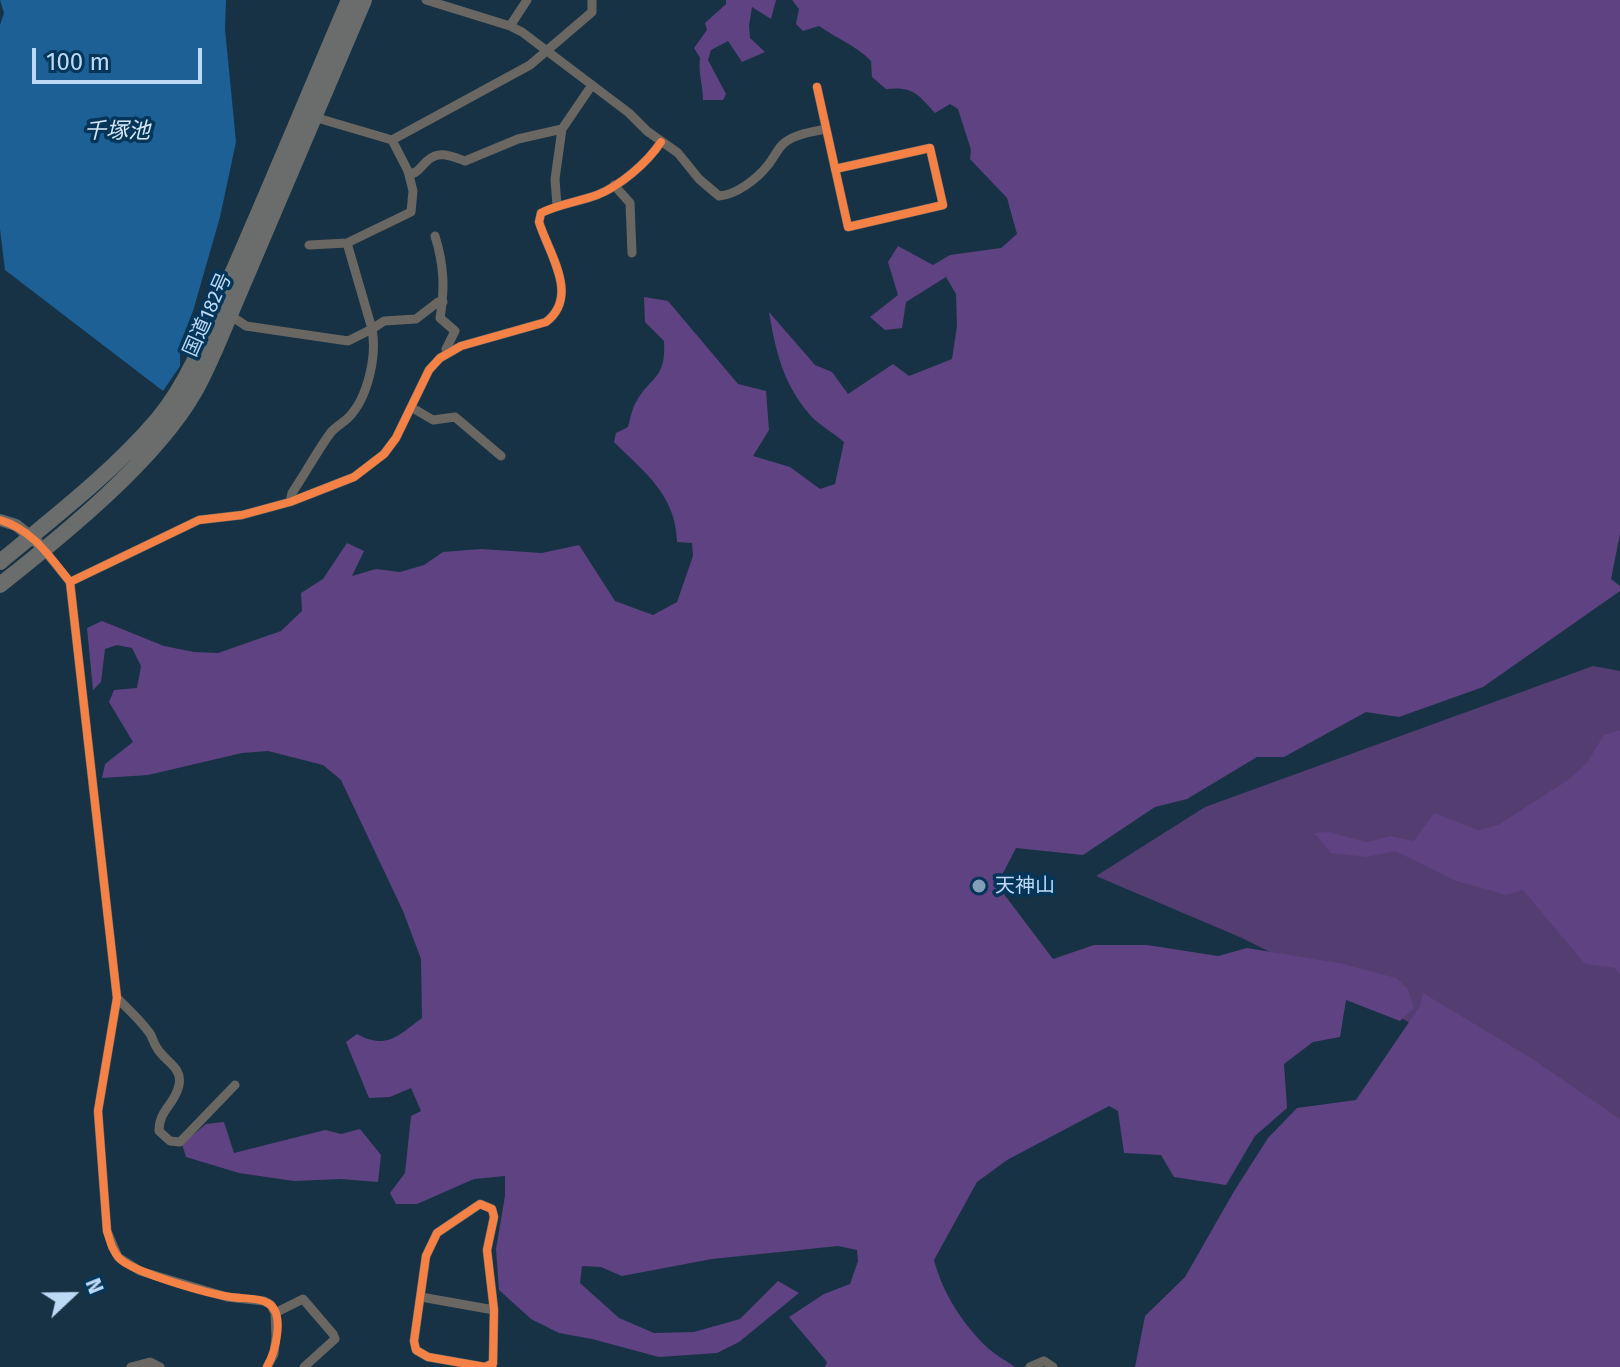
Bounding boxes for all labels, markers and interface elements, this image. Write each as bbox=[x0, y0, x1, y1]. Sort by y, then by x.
scale bar bbox=[36, 32, 206, 82]
text: 100 m bbox=[46, 48, 110, 76]
water label: 千塚池 bbox=[84, 119, 150, 145]
street label: 国道182号 bbox=[179, 269, 237, 361]
place label: 天神山 bbox=[995, 874, 1055, 898]
marker: 天神山 bbox=[970, 877, 988, 895]
north arrow bbox=[32, 1255, 112, 1335]
text: N bbox=[79, 1274, 110, 1298]

